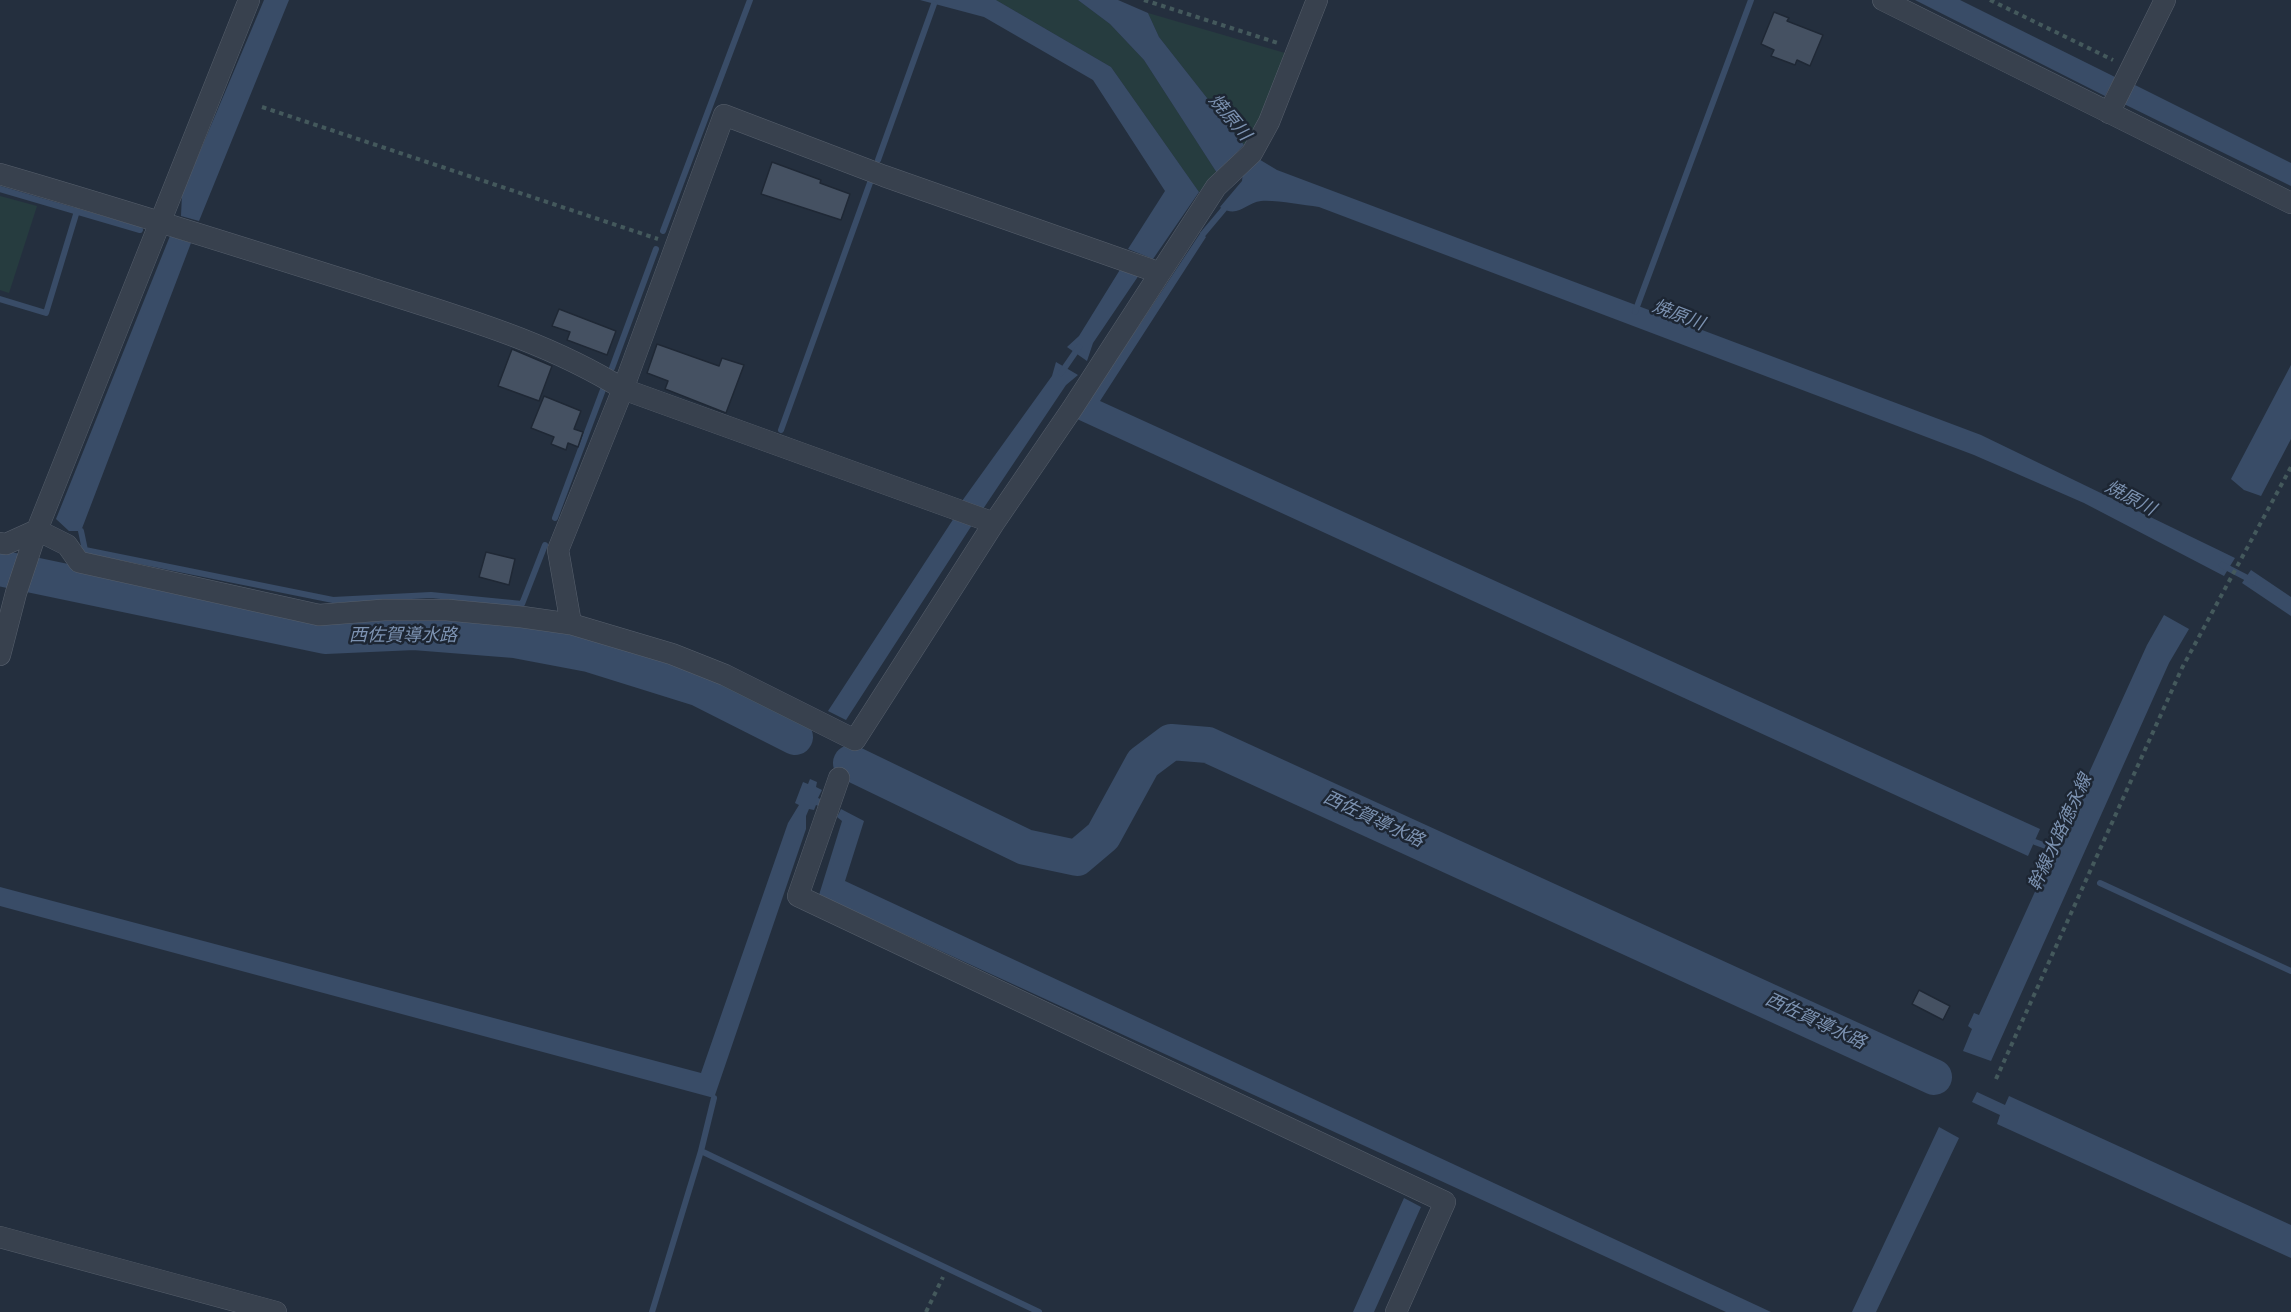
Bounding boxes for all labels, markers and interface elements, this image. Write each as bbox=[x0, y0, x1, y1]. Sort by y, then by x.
water label: 焼原川 bbox=[1203, 90, 1255, 146]
water label: 焼原川 bbox=[1649, 296, 1707, 336]
water label: 焼原川 bbox=[2101, 477, 2159, 521]
water label: 西佐賀導水路 bbox=[349, 625, 457, 647]
water label: 幹線水路徳永線 bbox=[2025, 771, 2097, 895]
water label: 西佐賀導水路 bbox=[1319, 787, 1427, 853]
water label: 西佐賀導水路 bbox=[1761, 989, 1869, 1055]

